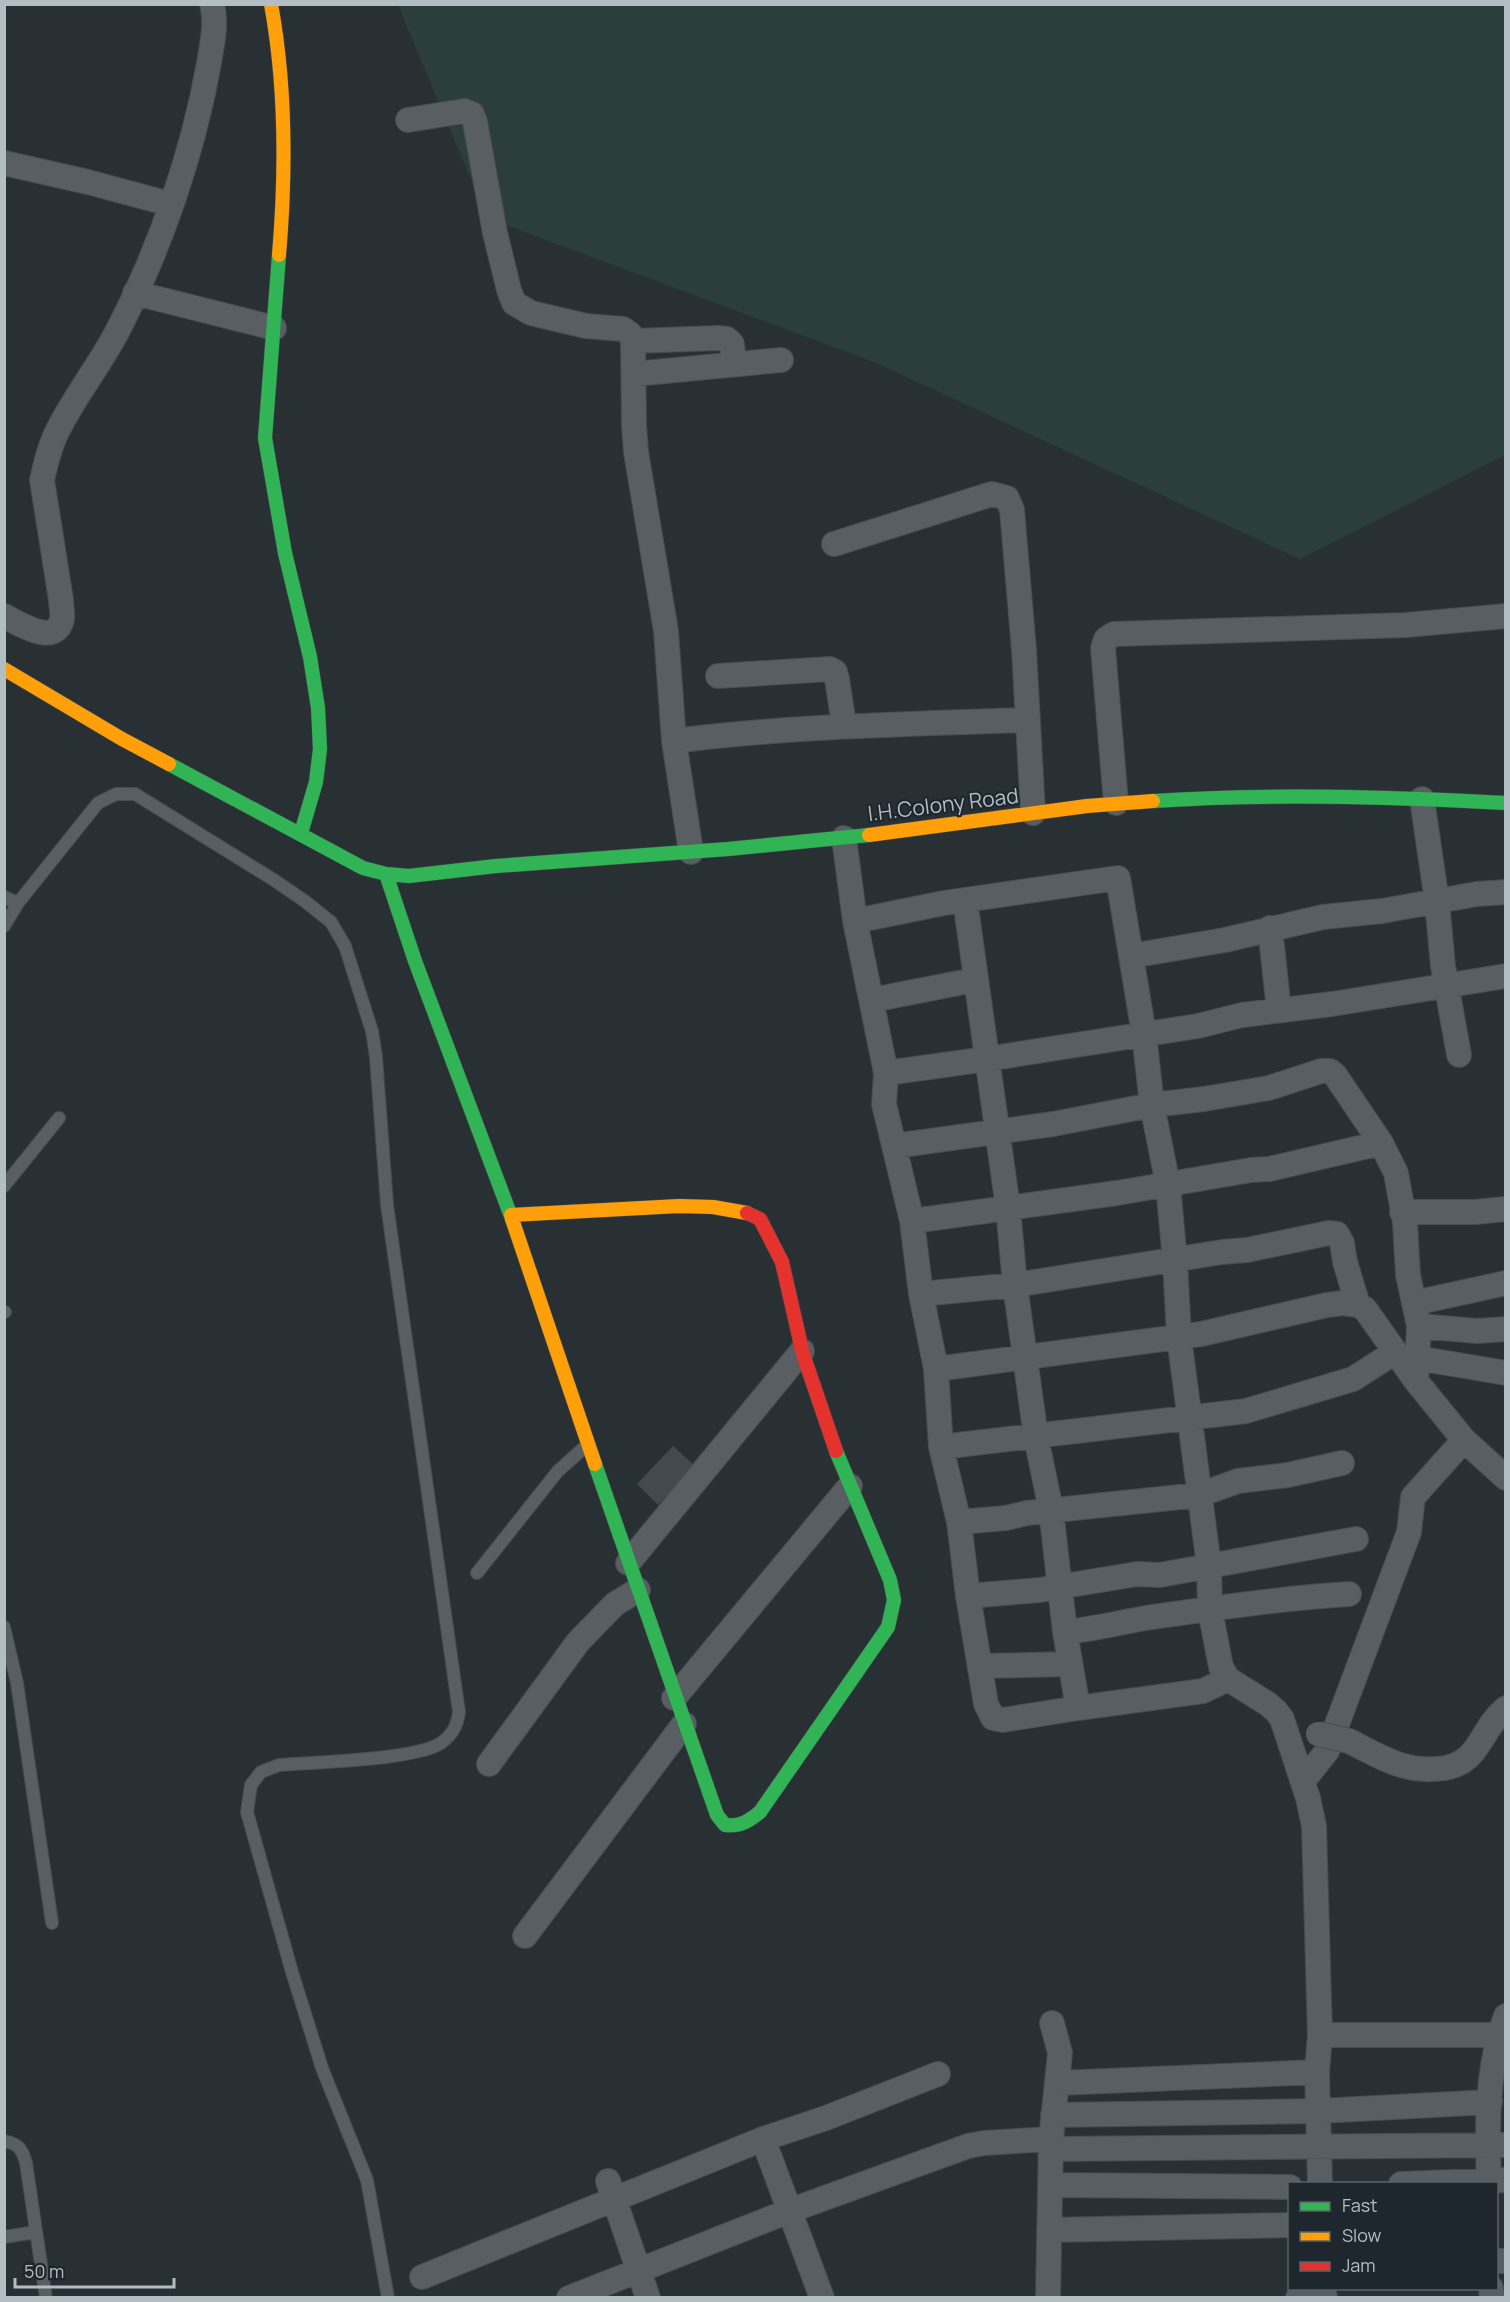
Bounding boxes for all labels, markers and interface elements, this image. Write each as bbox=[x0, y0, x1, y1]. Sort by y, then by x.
street label: I.H.Colony Road bbox=[866, 781, 1020, 827]
legend bbox=[1288, 2182, 1498, 2290]
text: Fast bbox=[1342, 2193, 1377, 2217]
text: Slow bbox=[1342, 2223, 1382, 2247]
scale bar bbox=[15, 2251, 174, 2289]
text: Jam bbox=[1342, 2253, 1376, 2277]
text: 50 m bbox=[24, 2259, 64, 2283]

